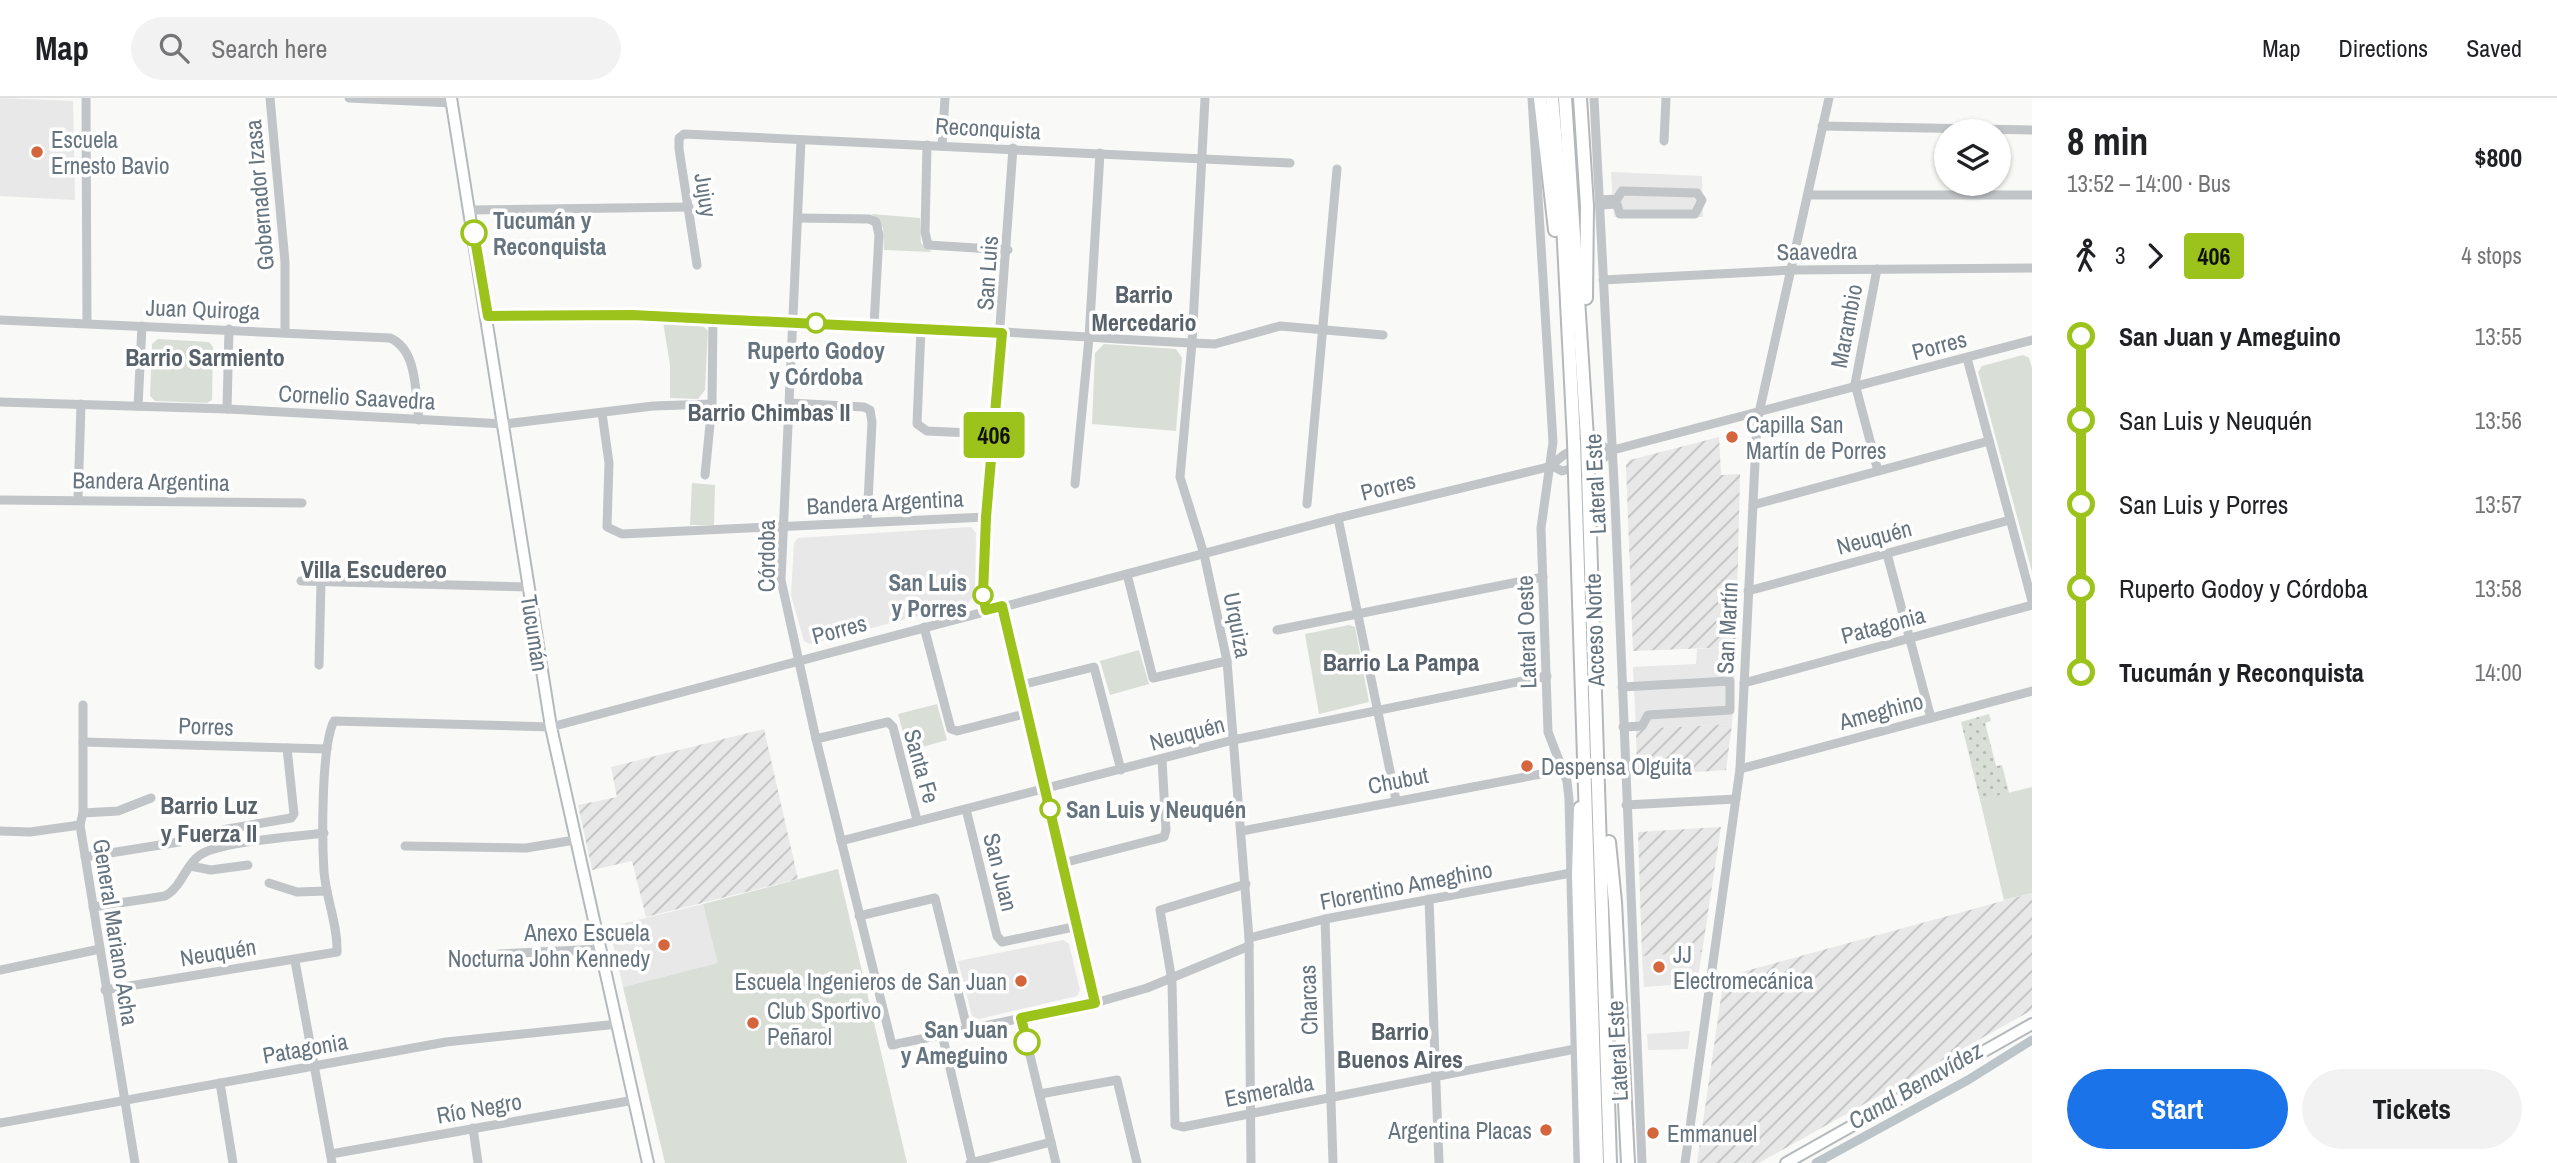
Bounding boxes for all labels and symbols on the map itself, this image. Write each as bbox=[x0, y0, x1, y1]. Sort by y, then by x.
street label: Reconquista bbox=[934, 110, 1042, 146]
street label: Gobernador Izasa bbox=[237, 118, 281, 272]
place label: Escuela Ernesto Bavio bbox=[51, 124, 169, 181]
marker: Escuela Ernesto Bavio bbox=[29, 144, 45, 160]
street label: Jujuy bbox=[687, 171, 725, 220]
place label: Tucumán y Reconquista bbox=[493, 205, 607, 262]
marker: Tucumán y Reconquista bbox=[461, 220, 487, 246]
street label: San Luis bbox=[969, 235, 1005, 311]
street label: Saavedra bbox=[1776, 235, 1858, 267]
district label: Barrio Mercedario bbox=[1092, 278, 1197, 338]
street label: Marambio bbox=[1823, 281, 1869, 371]
street label: Juan Quiroga bbox=[145, 292, 261, 327]
marker: Ruperto Godoy y Córdoba bbox=[806, 313, 826, 333]
street label: Porres bbox=[1908, 323, 1970, 367]
place label: Ruperto Godoy y Córdoba bbox=[747, 335, 885, 392]
district label: Barrio Sarmiento bbox=[125, 341, 285, 373]
street label: Cornelio Saavedra bbox=[278, 377, 437, 417]
district label: Barrio Chimbas II bbox=[688, 396, 850, 428]
place label: Capilla San Martín de Porres bbox=[1746, 409, 1886, 466]
line badge: 406 bbox=[954, 412, 1034, 458]
marker: Capilla San Martín de Porres bbox=[1724, 429, 1740, 445]
street label: Lateral Este bbox=[1577, 433, 1613, 535]
street label: Bandera Argentina bbox=[72, 464, 230, 498]
street label: Porres bbox=[1357, 464, 1419, 508]
street label: Bandera Argentina bbox=[806, 482, 965, 522]
street label: Neuquén bbox=[1833, 512, 1915, 562]
street label: Córdoba bbox=[751, 519, 782, 592]
district label: Villa Escudereo bbox=[301, 553, 447, 585]
place label: San Luis y Porres bbox=[888, 567, 967, 624]
street label: Acceso Norte bbox=[1577, 573, 1612, 688]
street label: Lateral Oeste bbox=[1509, 575, 1543, 689]
street label: San Martín bbox=[1709, 581, 1745, 675]
marker: San Luis y Porres bbox=[973, 585, 993, 605]
street label: Urquiza bbox=[1216, 590, 1260, 661]
street label: Tucumán bbox=[514, 593, 556, 673]
street label: Patagonia bbox=[1837, 599, 1929, 651]
street label: Porres bbox=[808, 607, 870, 651]
district label: Barrio La Pampa bbox=[1323, 646, 1479, 678]
street label: Ameghino bbox=[1834, 685, 1927, 737]
street label: Neuquén bbox=[1146, 708, 1228, 758]
street label: Porres bbox=[178, 710, 234, 742]
street label: Santa Fe bbox=[897, 725, 947, 807]
place label: Despensa Olguita bbox=[1541, 751, 1692, 782]
marker: Despensa Olguita bbox=[1519, 758, 1535, 774]
street label: Chubut bbox=[1365, 759, 1431, 801]
district label: Barrio Luz y Fuerza II bbox=[160, 789, 258, 849]
place label: San Luis y Neuquén bbox=[1066, 794, 1246, 825]
marker: San Luis y Neuquén bbox=[1040, 799, 1060, 819]
street label: San Juan bbox=[976, 830, 1026, 914]
street label: General Mariano Acha bbox=[86, 836, 146, 1028]
street label: Florentino Ameghino bbox=[1317, 853, 1495, 917]
place label: Anexo Escuela Nocturna John Kennedy bbox=[448, 917, 651, 974]
street label: Neuquén bbox=[178, 931, 258, 973]
marker: Anexo Escuela Nocturna John Kennedy bbox=[656, 937, 672, 953]
place label: JJ Electromecánica bbox=[1673, 939, 1814, 996]
marker: JJ Electromecánica bbox=[1651, 959, 1667, 975]
street label: Charcas bbox=[1291, 964, 1325, 1036]
place label: Escuela Ingenieros de San Juan bbox=[734, 966, 1007, 997]
marker: Escuela Ingenieros de San Juan bbox=[1013, 973, 1029, 989]
place label: Club Sportivo Peñarol bbox=[767, 995, 881, 1052]
street label: Lateral Este bbox=[1599, 1000, 1635, 1102]
place label: San Juan y Ameguino bbox=[901, 1014, 1008, 1071]
marker: Club Sportivo Peñarol bbox=[745, 1015, 761, 1031]
district label: Barrio Buenos Aires bbox=[1337, 1015, 1463, 1075]
street label: Patagonia bbox=[260, 1025, 351, 1071]
marker: San Juan y Ameguino bbox=[1014, 1029, 1040, 1055]
water label: Canal Benavídez bbox=[1842, 1034, 1988, 1136]
street label: Esmeralda bbox=[1222, 1066, 1317, 1114]
street label: Río Negro bbox=[434, 1085, 524, 1131]
place label: Argentina Placas bbox=[1387, 1115, 1532, 1146]
place label: Emmanuel bbox=[1667, 1118, 1757, 1149]
marker: Argentina Placas bbox=[1538, 1122, 1554, 1138]
marker: Emmanuel bbox=[1645, 1125, 1661, 1141]

